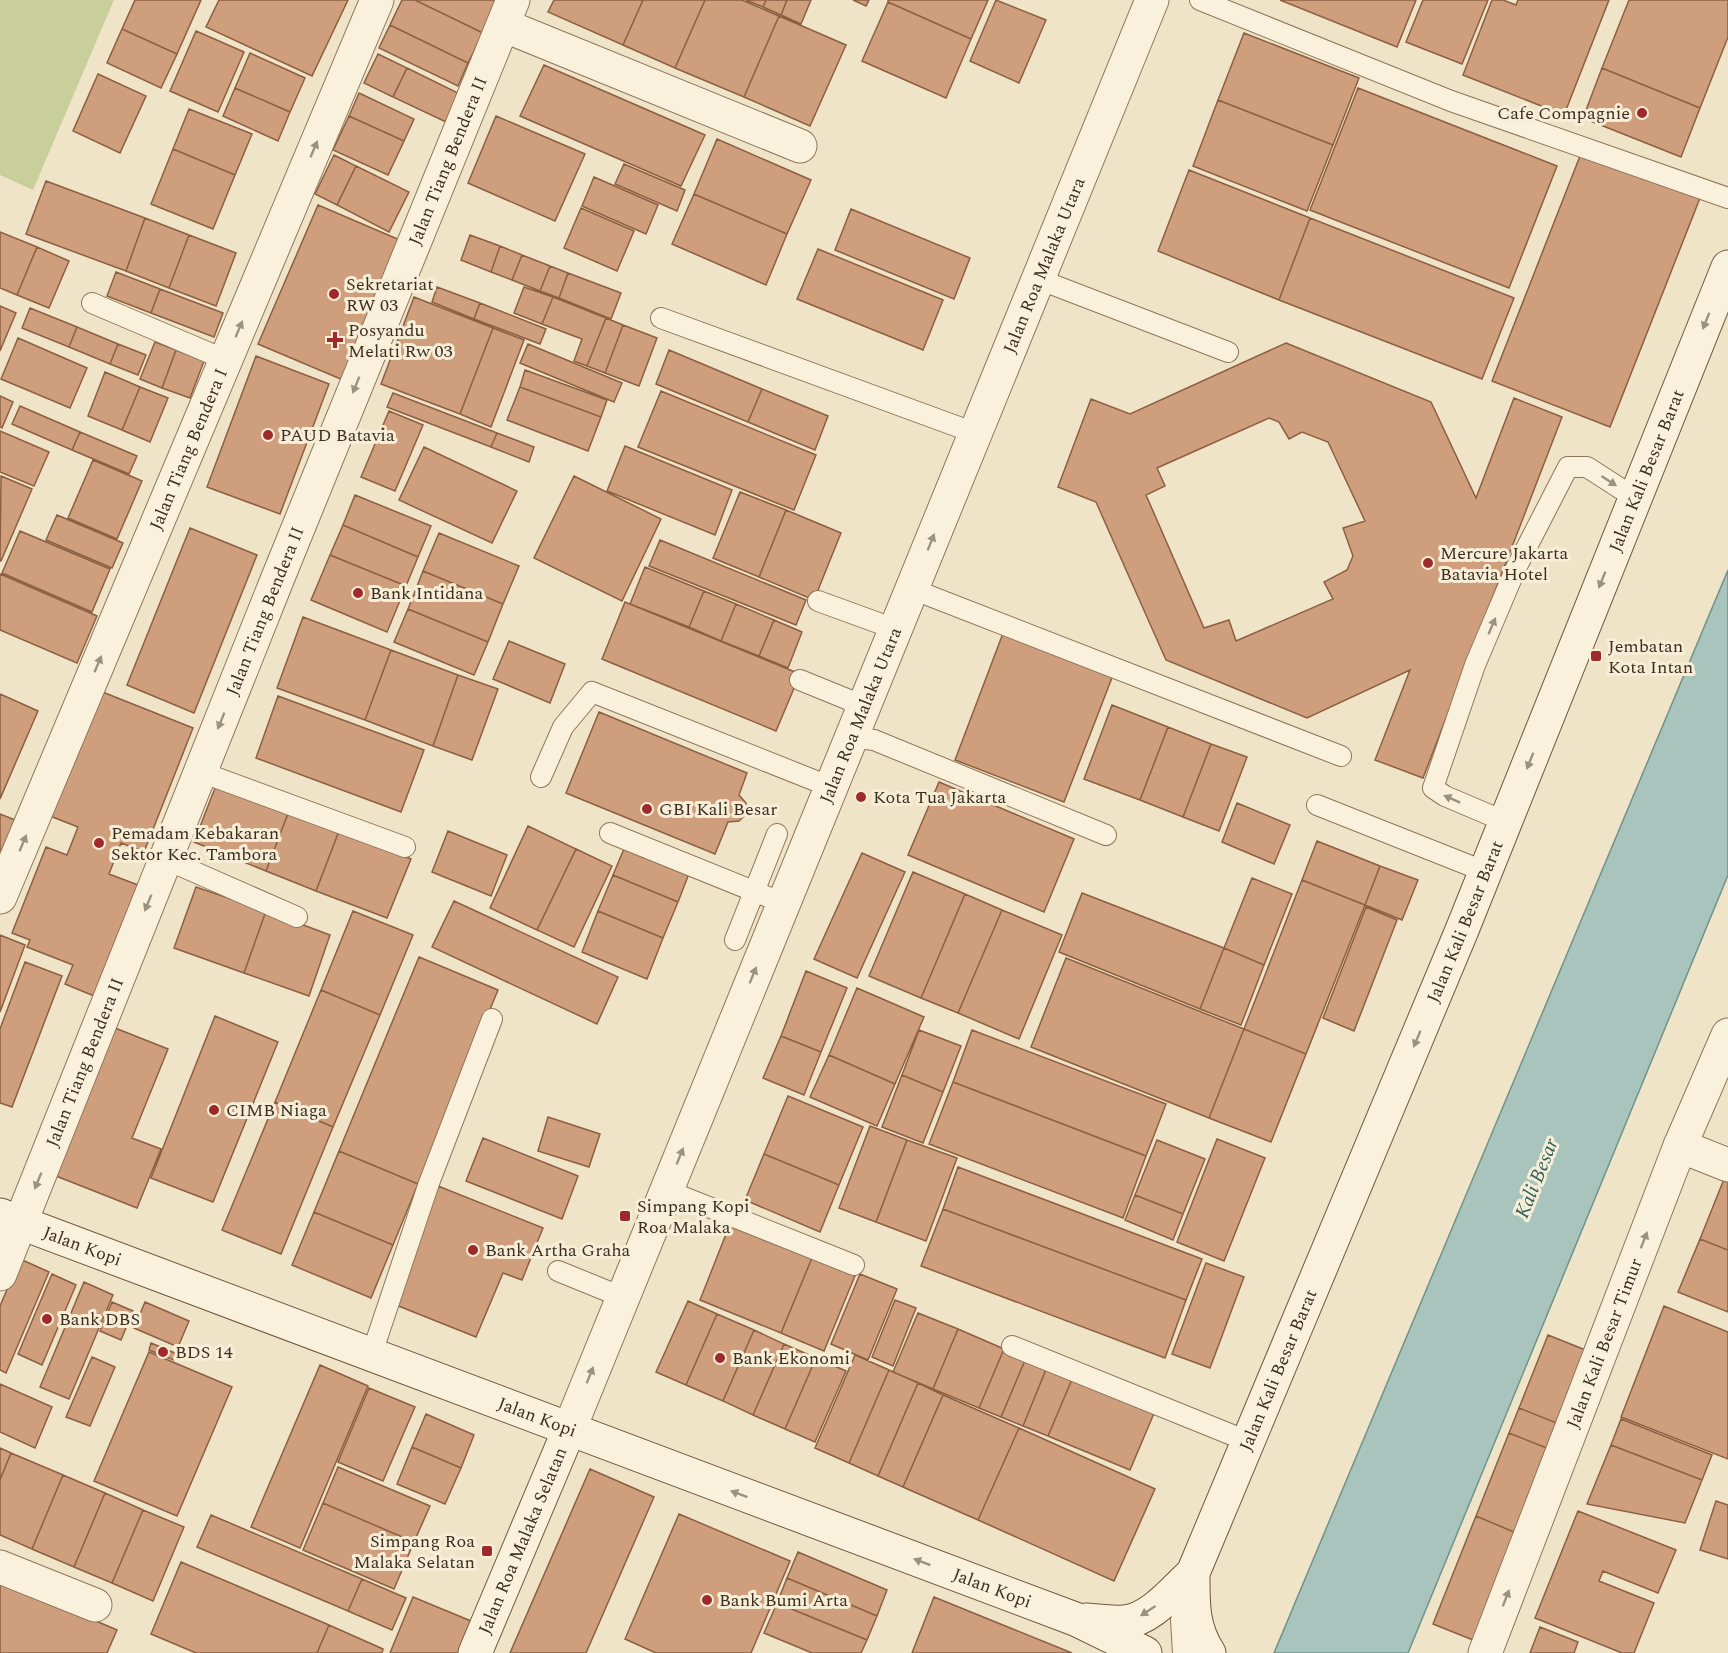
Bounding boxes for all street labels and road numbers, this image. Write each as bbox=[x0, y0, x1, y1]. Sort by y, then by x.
street label: Jalan Tiang Bendera II bbox=[402, 72, 495, 249]
street label: Jalan Roa Malaka Utara bbox=[996, 173, 1092, 357]
street label: Jalan Tiang Bendera I bbox=[143, 364, 235, 534]
street label: Jalan Kali Besar Barat bbox=[1602, 385, 1692, 556]
street label: Jalan Tiang Bendera II bbox=[219, 522, 311, 700]
street label: Jalan Roa Malaka Utara bbox=[813, 623, 909, 808]
street label: Jalan Kali Besar Barat bbox=[1420, 836, 1511, 1007]
street label: Jalan Tiang Bendera II bbox=[39, 974, 131, 1151]
street label: Jalan Kopi bbox=[39, 1219, 126, 1274]
street label: Jalan Kali Besar Timur bbox=[1560, 1254, 1650, 1432]
street label: Jalan Kali Besar Barat bbox=[1232, 1285, 1324, 1455]
street label: Jalan Kopi bbox=[494, 1390, 580, 1445]
street label: Jalan Roa Malaka Selatan bbox=[471, 1443, 574, 1639]
street label: Jalan Kopi bbox=[949, 1561, 1035, 1616]

